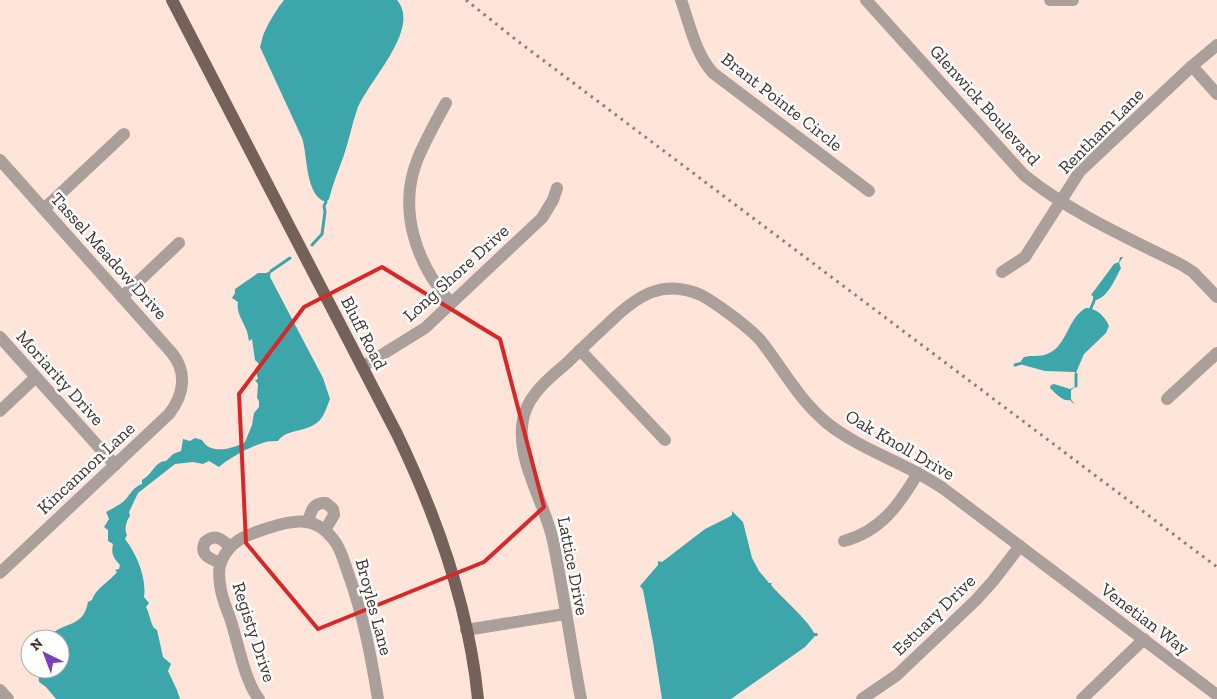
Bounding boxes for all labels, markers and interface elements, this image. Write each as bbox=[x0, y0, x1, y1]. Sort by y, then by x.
street label: Glenwick Boulevard bbox=[925, 40, 1045, 170]
street label: Brant Pointe Circle bbox=[717, 48, 847, 156]
street label: Rentham Lane bbox=[1054, 84, 1148, 178]
street label: Tassel Meadow Drive bbox=[46, 188, 172, 324]
street label: Long Shore Drive bbox=[399, 220, 513, 326]
street label: Bluff Road bbox=[336, 293, 392, 374]
street label: Moriarity Drive bbox=[12, 326, 108, 430]
street label: Oak Knoll Drive bbox=[842, 405, 958, 485]
street label: Kincannon Lane bbox=[33, 417, 139, 519]
street label: Lattice Drive bbox=[553, 515, 593, 617]
street label: Broyles Lane bbox=[351, 556, 397, 658]
street label: Estuary Drive bbox=[888, 570, 980, 660]
street label: Venetian Way bbox=[1095, 578, 1194, 660]
street label: Registy Drive bbox=[227, 579, 281, 685]
north arrow bbox=[20, 629, 70, 679]
text: N bbox=[27, 635, 47, 655]

